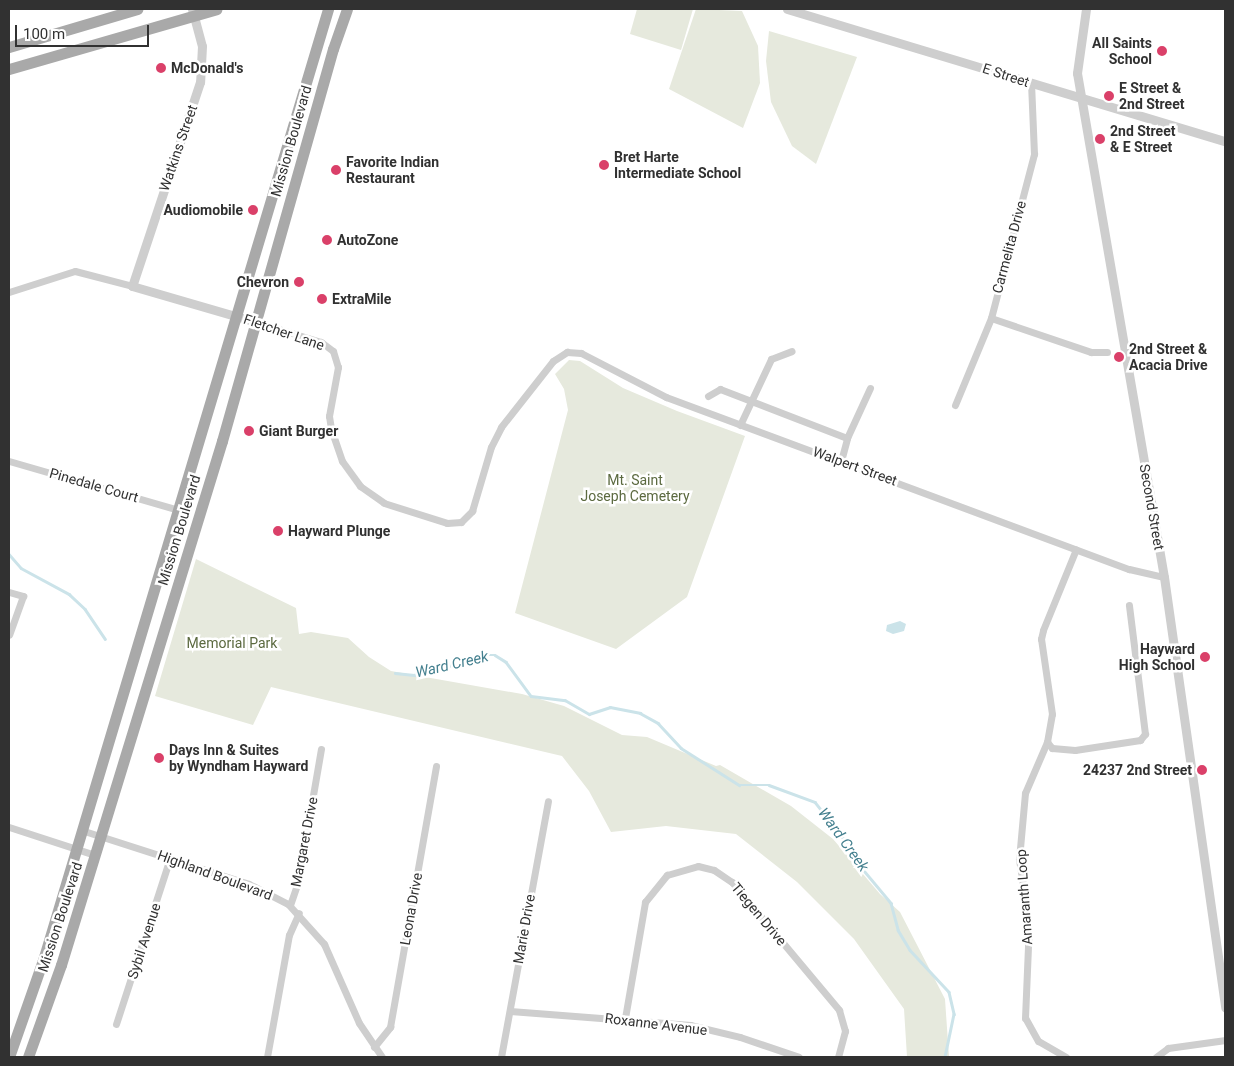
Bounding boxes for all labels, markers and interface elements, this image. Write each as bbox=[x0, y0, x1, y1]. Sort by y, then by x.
scale bar bbox=[18, 15, 151, 47]
text: 100 m bbox=[23, 25, 65, 43]
place label: All Saints School bbox=[1092, 35, 1152, 68]
marker: All Saints School bbox=[1156, 45, 1168, 57]
place label: McDonald's bbox=[171, 60, 243, 76]
street label: E Street bbox=[980, 60, 1032, 90]
marker: McDonald's bbox=[155, 62, 167, 74]
place label: E Street & 2nd Street bbox=[1119, 80, 1184, 112]
street label: Mission Boulevard bbox=[267, 84, 315, 198]
marker: E Street & 2nd Street bbox=[1103, 90, 1115, 102]
street label: Watkins Street bbox=[155, 103, 201, 193]
place label: 2nd Street & E Street bbox=[1110, 123, 1175, 156]
marker: 2nd Street & E Street bbox=[1094, 133, 1106, 145]
place label: Bret Harte Intermediate School bbox=[614, 149, 741, 182]
place label: Favorite Indian Restaurant bbox=[346, 154, 439, 186]
marker: Bret Harte Intermediate School bbox=[598, 159, 610, 171]
marker: Favorite Indian Restaurant bbox=[330, 164, 342, 176]
street label: Carmelita Drive bbox=[989, 199, 1029, 295]
place label: Audiomobile bbox=[163, 202, 243, 218]
marker: Audiomobile bbox=[247, 204, 259, 216]
place label: AutoZone bbox=[337, 232, 398, 248]
marker: AutoZone bbox=[321, 234, 333, 246]
place label: Chevron bbox=[237, 274, 289, 290]
marker: Chevron bbox=[293, 276, 305, 288]
place label: ExtraMile bbox=[332, 291, 391, 307]
marker: ExtraMile bbox=[316, 293, 328, 305]
street label: Fletcher Lane bbox=[241, 310, 327, 354]
place label: 2nd Street & Acacia Drive bbox=[1129, 341, 1208, 374]
marker: 2nd Street & Acacia Drive bbox=[1113, 351, 1125, 363]
place label: Giant Burger bbox=[259, 423, 338, 439]
marker: Giant Burger bbox=[243, 425, 255, 437]
street label: Walpert Street bbox=[811, 443, 899, 489]
street label: Second Street bbox=[1136, 463, 1168, 551]
street label: Pinedale Court bbox=[48, 464, 140, 506]
park label: Mt. Saint Joseph Cemetery bbox=[580, 472, 690, 504]
street label: Mission Boulevard bbox=[154, 473, 204, 587]
place label: Hayward Plunge bbox=[288, 523, 390, 539]
marker: Hayward Plunge bbox=[272, 525, 284, 537]
park label: Memorial Park bbox=[187, 635, 277, 651]
place label: Hayward High School bbox=[1119, 641, 1195, 674]
water label: Ward Creek bbox=[414, 648, 490, 682]
marker: Hayward High School bbox=[1199, 651, 1211, 663]
place label: Days Inn & Suites by Wyndham Hayward bbox=[169, 742, 308, 774]
marker: Days Inn & Suites by Wyndham Hayward bbox=[153, 752, 165, 764]
place label: 24237 2nd Street bbox=[1083, 762, 1192, 778]
marker: 24237 2nd Street bbox=[1196, 764, 1208, 776]
street label: Margaret Drive bbox=[287, 796, 321, 888]
water label: Ward Creek bbox=[814, 805, 872, 875]
street label: Highland Boulevard bbox=[155, 846, 275, 904]
street label: Amaranth Loop bbox=[1012, 849, 1036, 945]
street label: Mission Boulevard bbox=[34, 860, 86, 974]
street label: Leona Drive bbox=[396, 871, 426, 947]
street label: Tiegen Drive bbox=[728, 879, 790, 949]
street label: Marie Drive bbox=[510, 893, 538, 965]
street label: Sybil Avenue bbox=[124, 901, 164, 981]
street label: Roxanne Avenue bbox=[604, 1009, 708, 1039]

